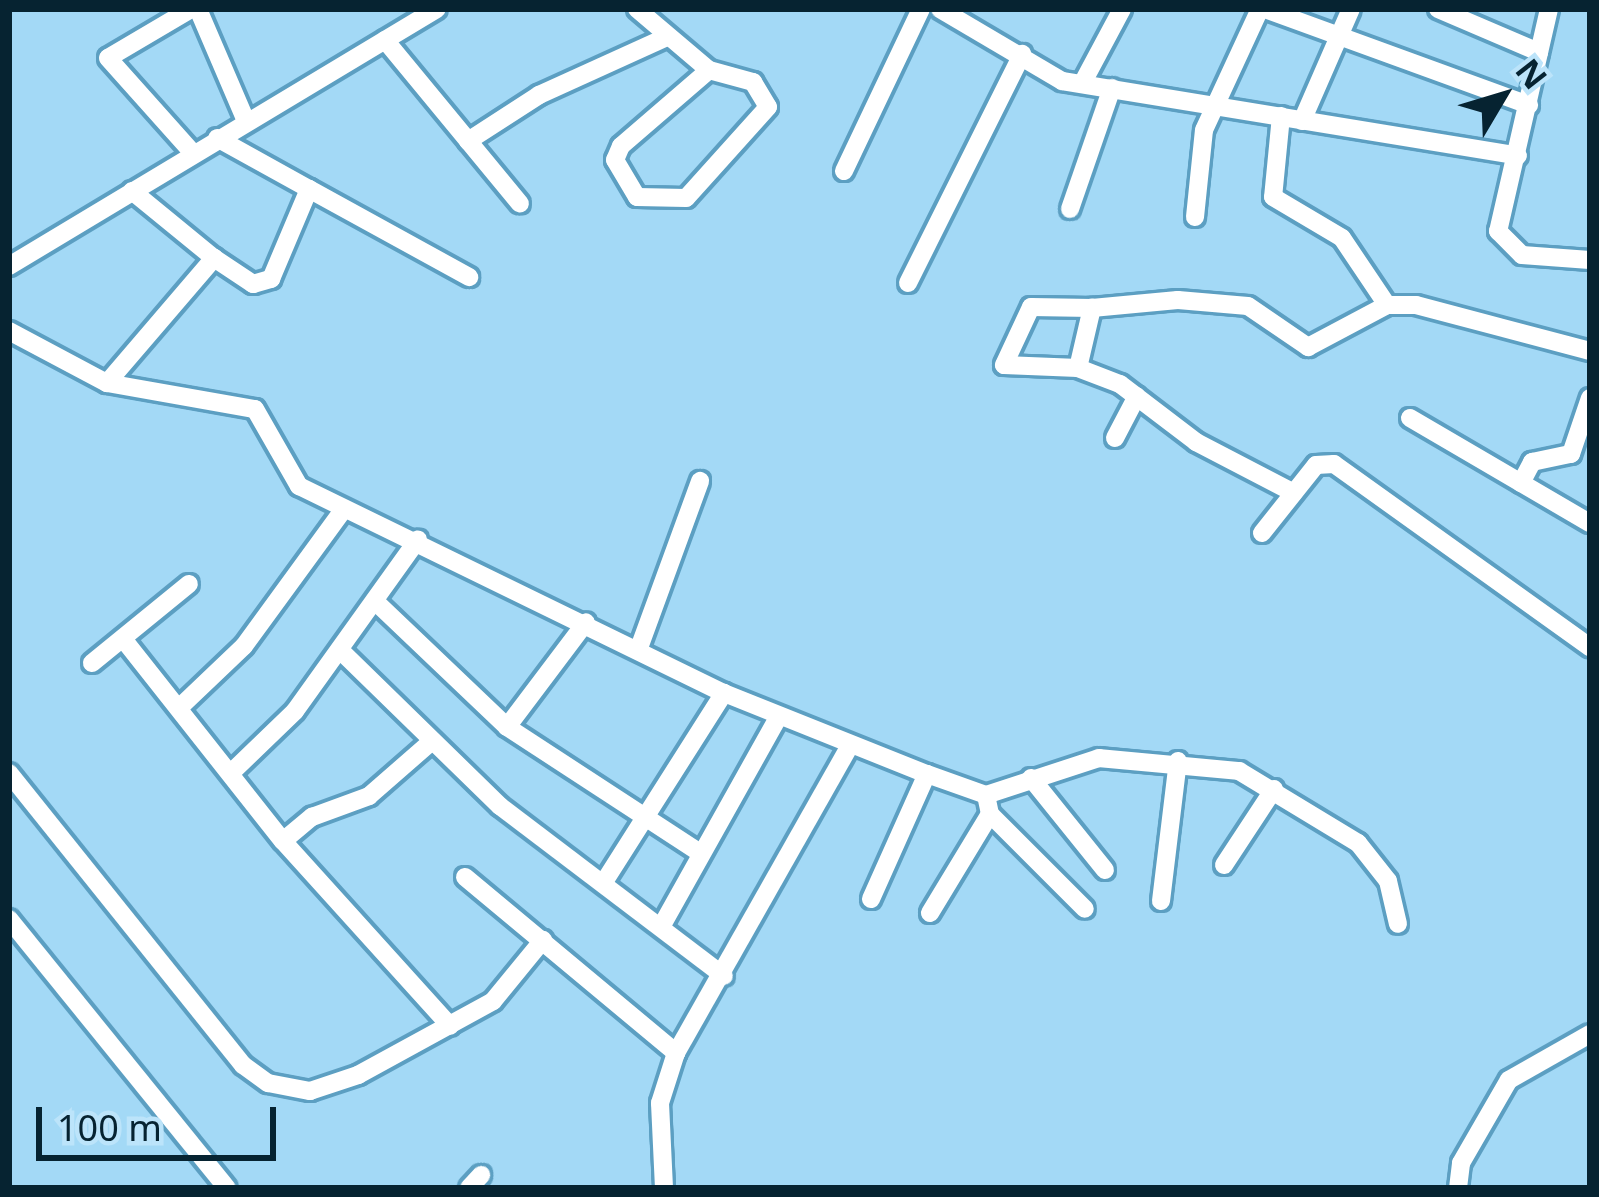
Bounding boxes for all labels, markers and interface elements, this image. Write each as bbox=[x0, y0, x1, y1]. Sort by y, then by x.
north arrow bbox=[1443, 36, 1563, 156]
text: N bbox=[1506, 49, 1558, 98]
scale bar bbox=[42, 1083, 282, 1157]
text: 100 m bbox=[57, 1103, 162, 1152]

